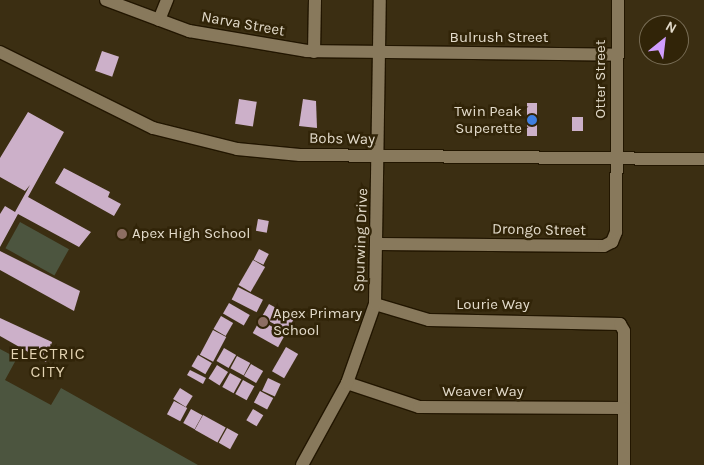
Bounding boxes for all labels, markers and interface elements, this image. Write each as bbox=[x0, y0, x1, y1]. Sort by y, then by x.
street label: Narva Street bbox=[200, 8, 286, 40]
north arrow bbox=[639, 15, 689, 65]
text: N bbox=[663, 17, 680, 37]
street label: Bulrush Street bbox=[450, 29, 548, 47]
street label: Otter Street bbox=[592, 40, 610, 118]
place label: Twin Peak Superette bbox=[454, 102, 522, 137]
marker: Twin Peak Superette bbox=[526, 114, 538, 126]
street label: Bobs Way bbox=[309, 129, 375, 149]
street label: Spurwing Drive bbox=[350, 188, 372, 292]
street label: Drongo Street bbox=[492, 220, 586, 240]
place label: Apex High School bbox=[132, 225, 250, 243]
marker: Apex High School bbox=[116, 228, 128, 240]
street label: Lourie Way bbox=[456, 296, 530, 314]
place label: Apex Primary School bbox=[273, 304, 362, 339]
marker: Apex Primary School bbox=[257, 316, 269, 328]
district label: ELECTRIC CITY bbox=[9, 344, 87, 382]
street label: Weaver Way bbox=[442, 383, 524, 401]

